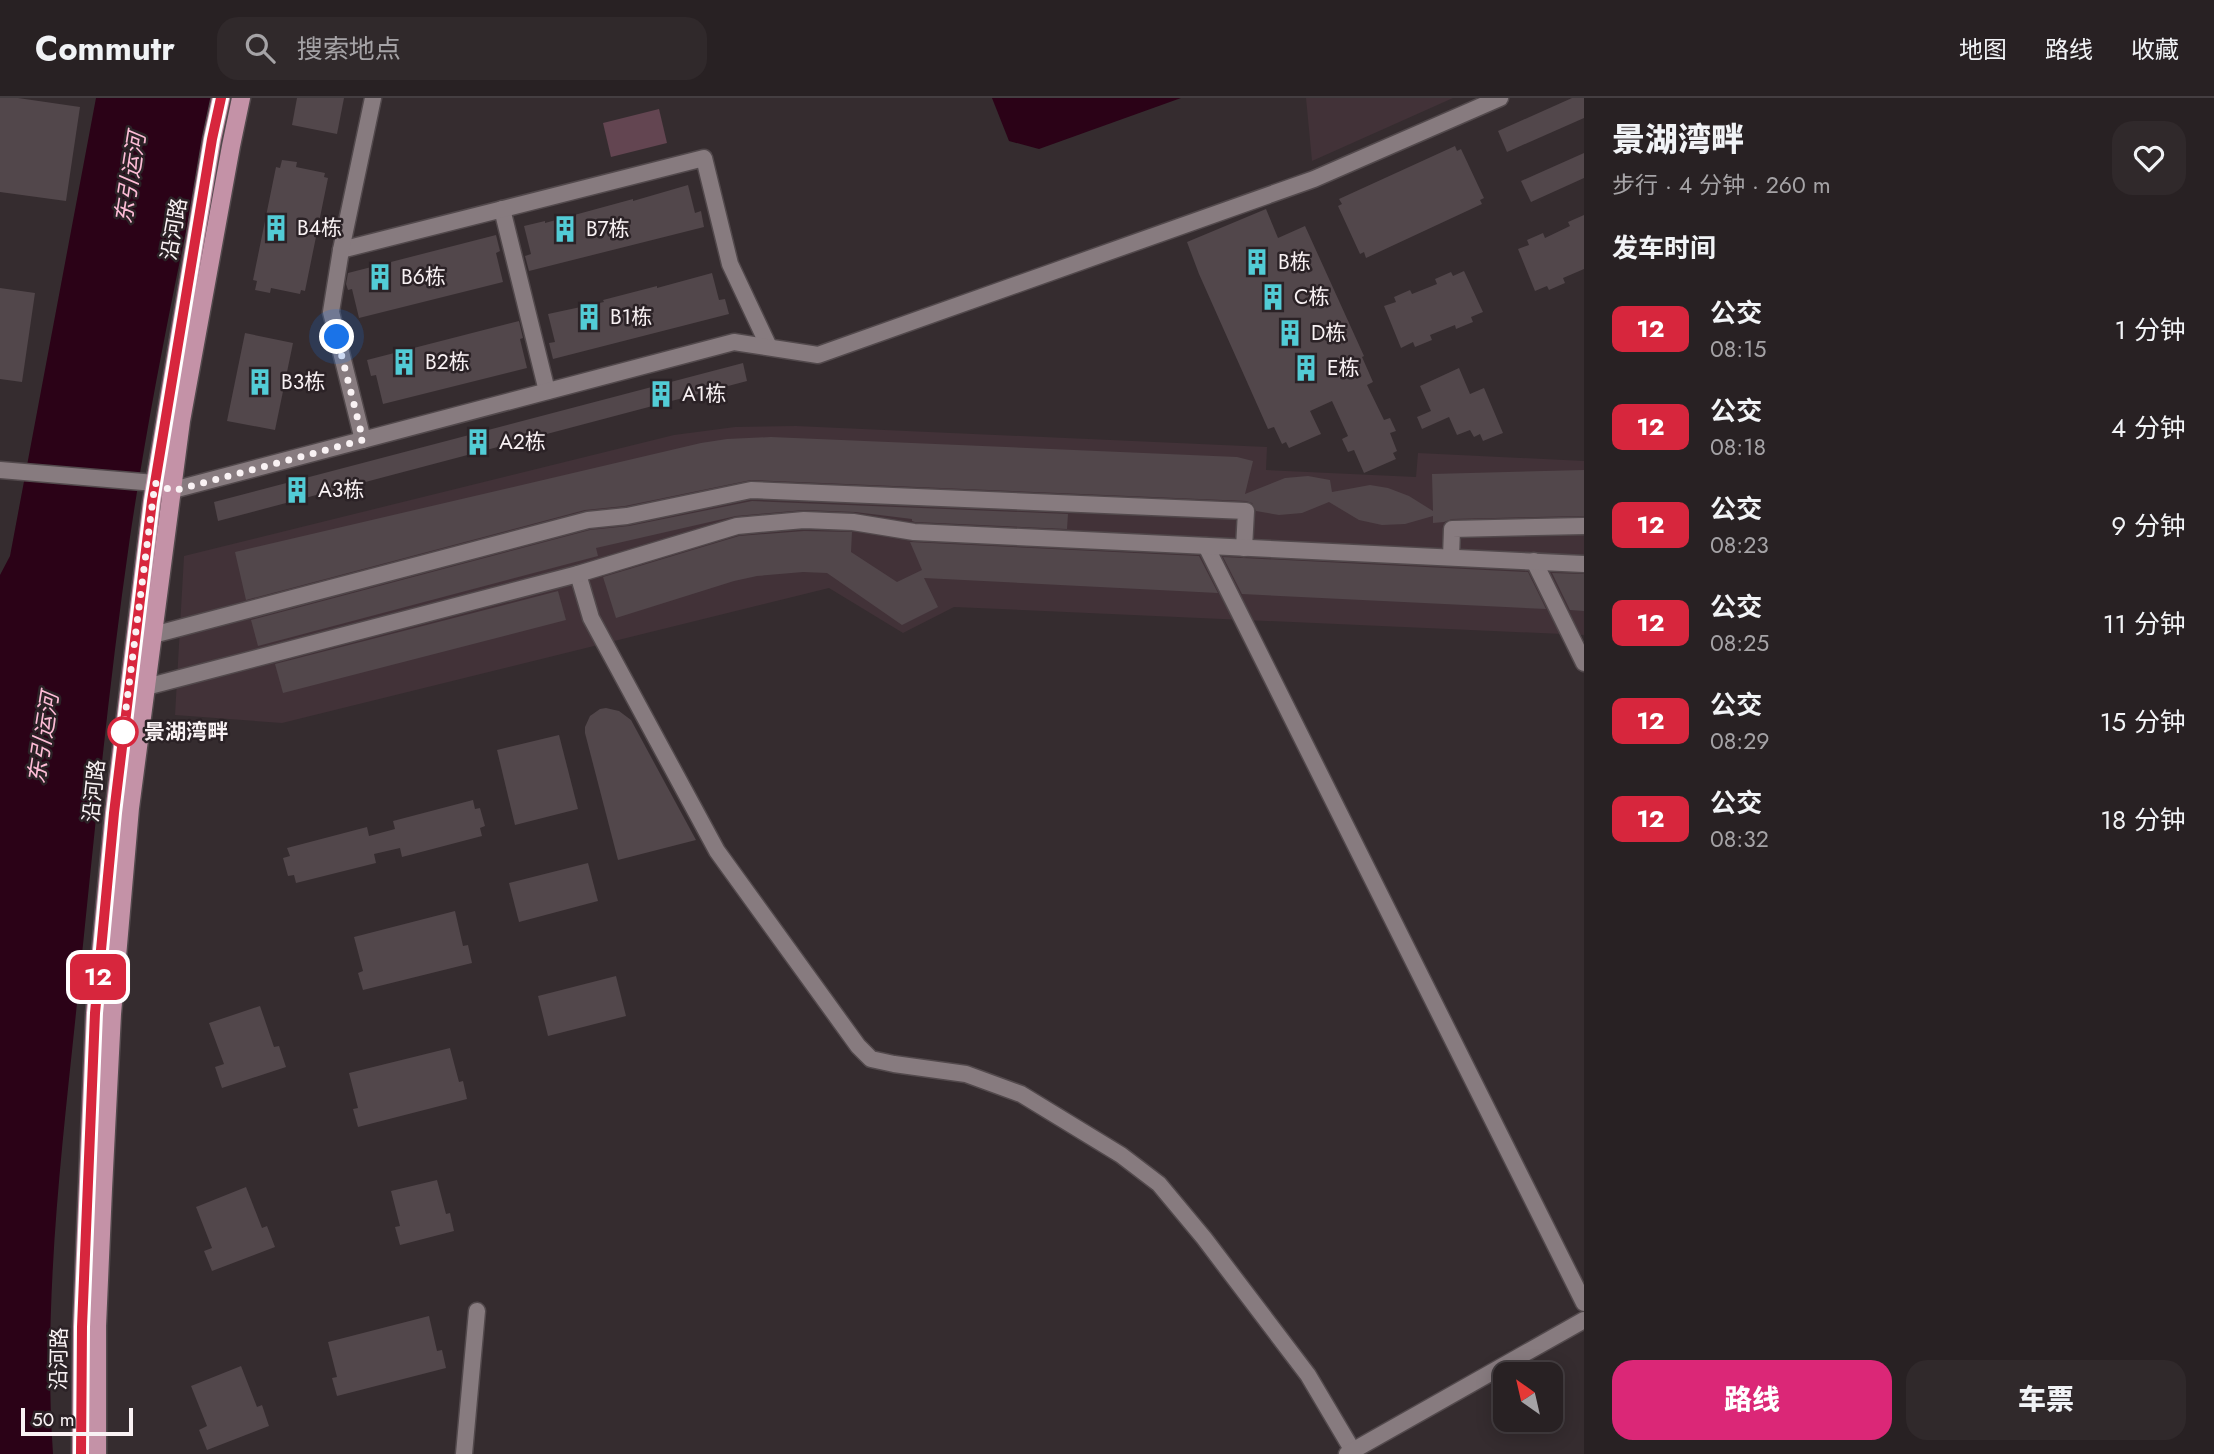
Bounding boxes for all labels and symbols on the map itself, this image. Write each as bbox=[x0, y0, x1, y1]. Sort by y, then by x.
water label: 东引运河 bbox=[106, 126, 155, 226]
street label: 沿河路 bbox=[154, 195, 194, 263]
building icon: B4栋 bbox=[261, 213, 291, 243]
place label: B4栋 bbox=[297, 213, 342, 243]
building icon: B7栋 bbox=[550, 214, 580, 244]
place label: B7栋 bbox=[586, 214, 629, 244]
building icon: B栋 bbox=[1242, 247, 1272, 277]
place label: B栋 bbox=[1278, 247, 1311, 277]
building icon: B6栋 bbox=[365, 262, 395, 292]
place label: B6栋 bbox=[401, 262, 446, 292]
building icon: C栋 bbox=[1258, 282, 1288, 312]
place label: C栋 bbox=[1294, 282, 1329, 312]
building icon: B1栋 bbox=[574, 302, 604, 332]
place label: B1栋 bbox=[610, 302, 652, 332]
building icon: D栋 bbox=[1275, 318, 1305, 348]
place label: D栋 bbox=[1311, 318, 1346, 348]
your location bbox=[319, 319, 354, 354]
building icon: B2栋 bbox=[389, 347, 419, 377]
place label: B2栋 bbox=[425, 347, 470, 377]
building icon: E栋 bbox=[1291, 353, 1321, 383]
place label: E栋 bbox=[1327, 353, 1360, 383]
building icon: B3栋 bbox=[245, 367, 275, 397]
place label: B3栋 bbox=[281, 367, 325, 397]
building icon: A1栋 bbox=[646, 379, 676, 409]
place label: A1栋 bbox=[682, 379, 726, 409]
building icon: A2栋 bbox=[463, 427, 493, 457]
place label: A2栋 bbox=[499, 427, 546, 457]
building icon: A3栋 bbox=[282, 475, 312, 505]
place label: A3栋 bbox=[318, 475, 364, 505]
water label: 东引运河 bbox=[19, 686, 68, 786]
marker: 景湖湾畔 bbox=[108, 717, 138, 747]
place label: 景湖湾畔 bbox=[144, 717, 228, 747]
street label: 沿河路 bbox=[76, 758, 112, 824]
line badge: 12 bbox=[66, 954, 130, 1000]
street label: 沿河路 bbox=[43, 1327, 75, 1391]
north arrow bbox=[1493, 1362, 1563, 1432]
scale bar bbox=[21, 1405, 133, 1437]

